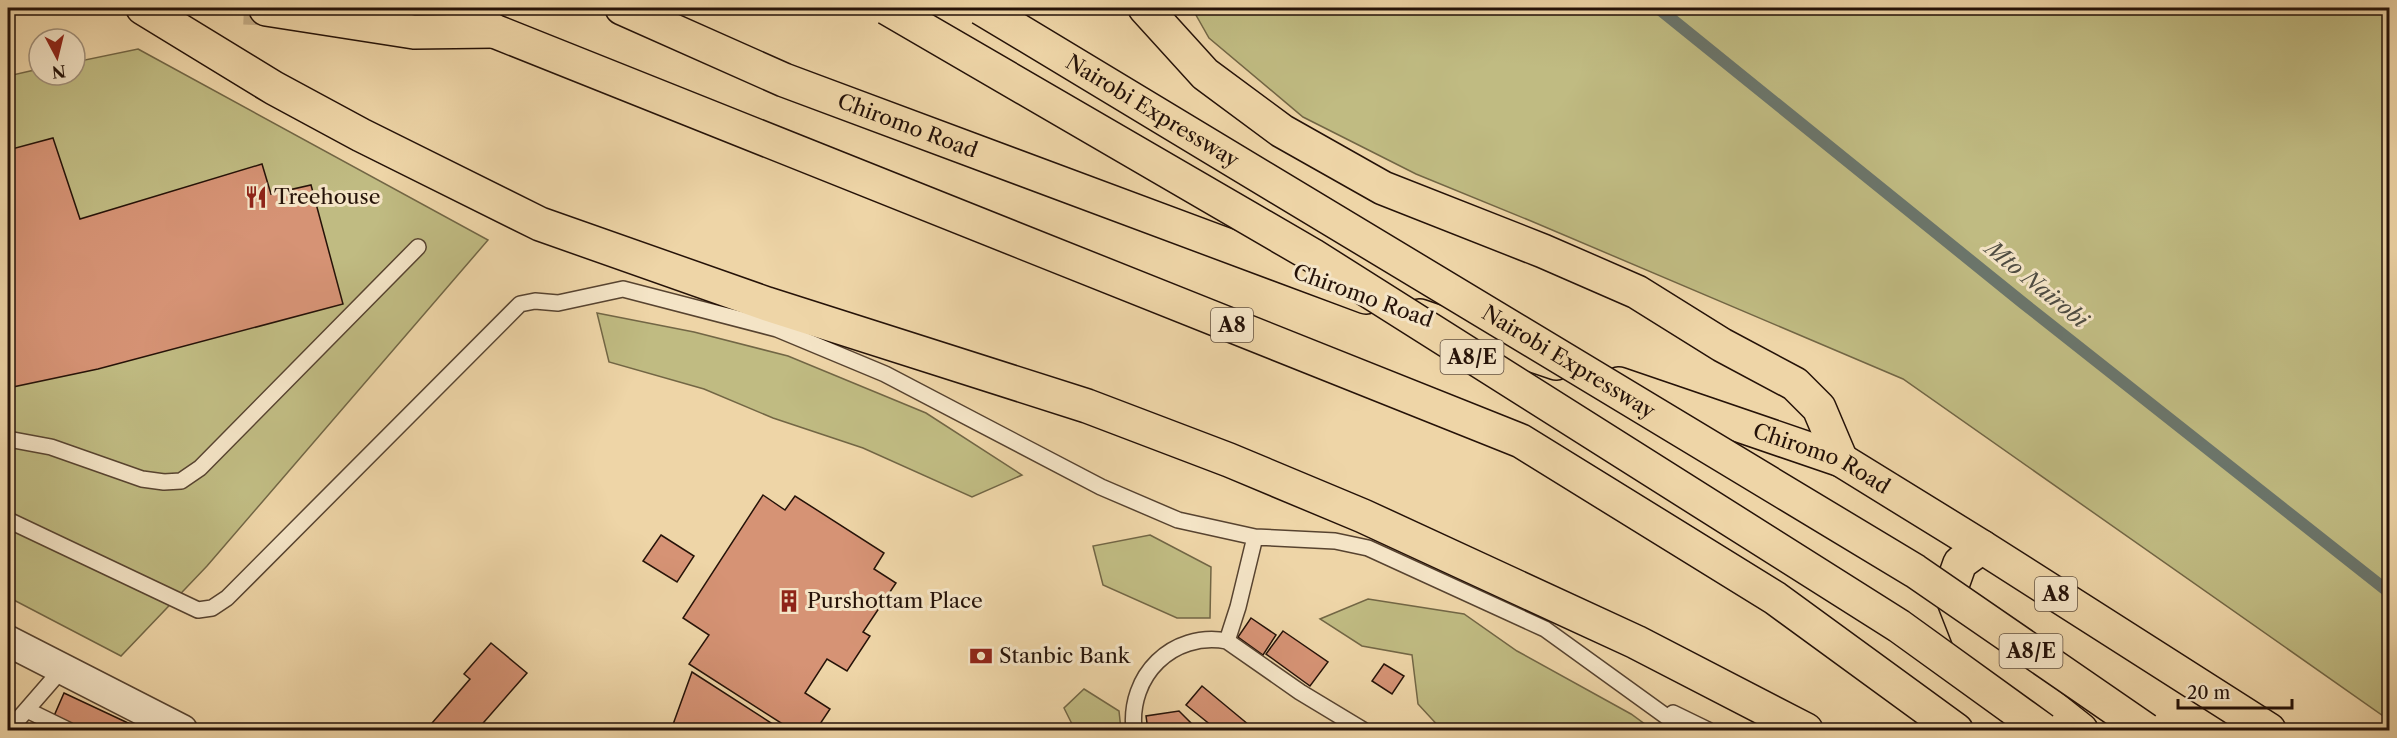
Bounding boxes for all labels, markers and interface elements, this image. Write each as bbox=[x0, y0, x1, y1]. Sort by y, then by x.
north arrow bbox=[27, 27, 87, 87]
street label: Nairobi Expressway bbox=[1061, 49, 1244, 173]
text: N bbox=[51, 61, 67, 83]
street label: Chiromo Road bbox=[834, 88, 981, 163]
restaurant icon: Treehouse bbox=[243, 184, 269, 210]
place label: Treehouse bbox=[274, 184, 380, 209]
water label: Mto Nairobi bbox=[1978, 233, 2094, 335]
street label: Chiromo Road bbox=[1290, 259, 1437, 333]
street label: Nairobi Expressway bbox=[1478, 300, 1660, 424]
road number: A8 bbox=[1211, 308, 1253, 342]
road number: A8/E bbox=[1440, 340, 1504, 374]
street label: Chiromo Road bbox=[1750, 418, 1895, 499]
road number: A8 bbox=[2035, 577, 2077, 611]
building icon: Purshottam Place bbox=[776, 588, 802, 614]
place label: Purshottam Place bbox=[807, 588, 983, 613]
road number: A8/E bbox=[2000, 634, 2062, 668]
bank icon: Stanbic Bank bbox=[968, 643, 994, 669]
place label: Stanbic Bank bbox=[999, 643, 1131, 668]
scale bar bbox=[2178, 672, 2292, 710]
text: 20 m bbox=[2187, 682, 2231, 704]

